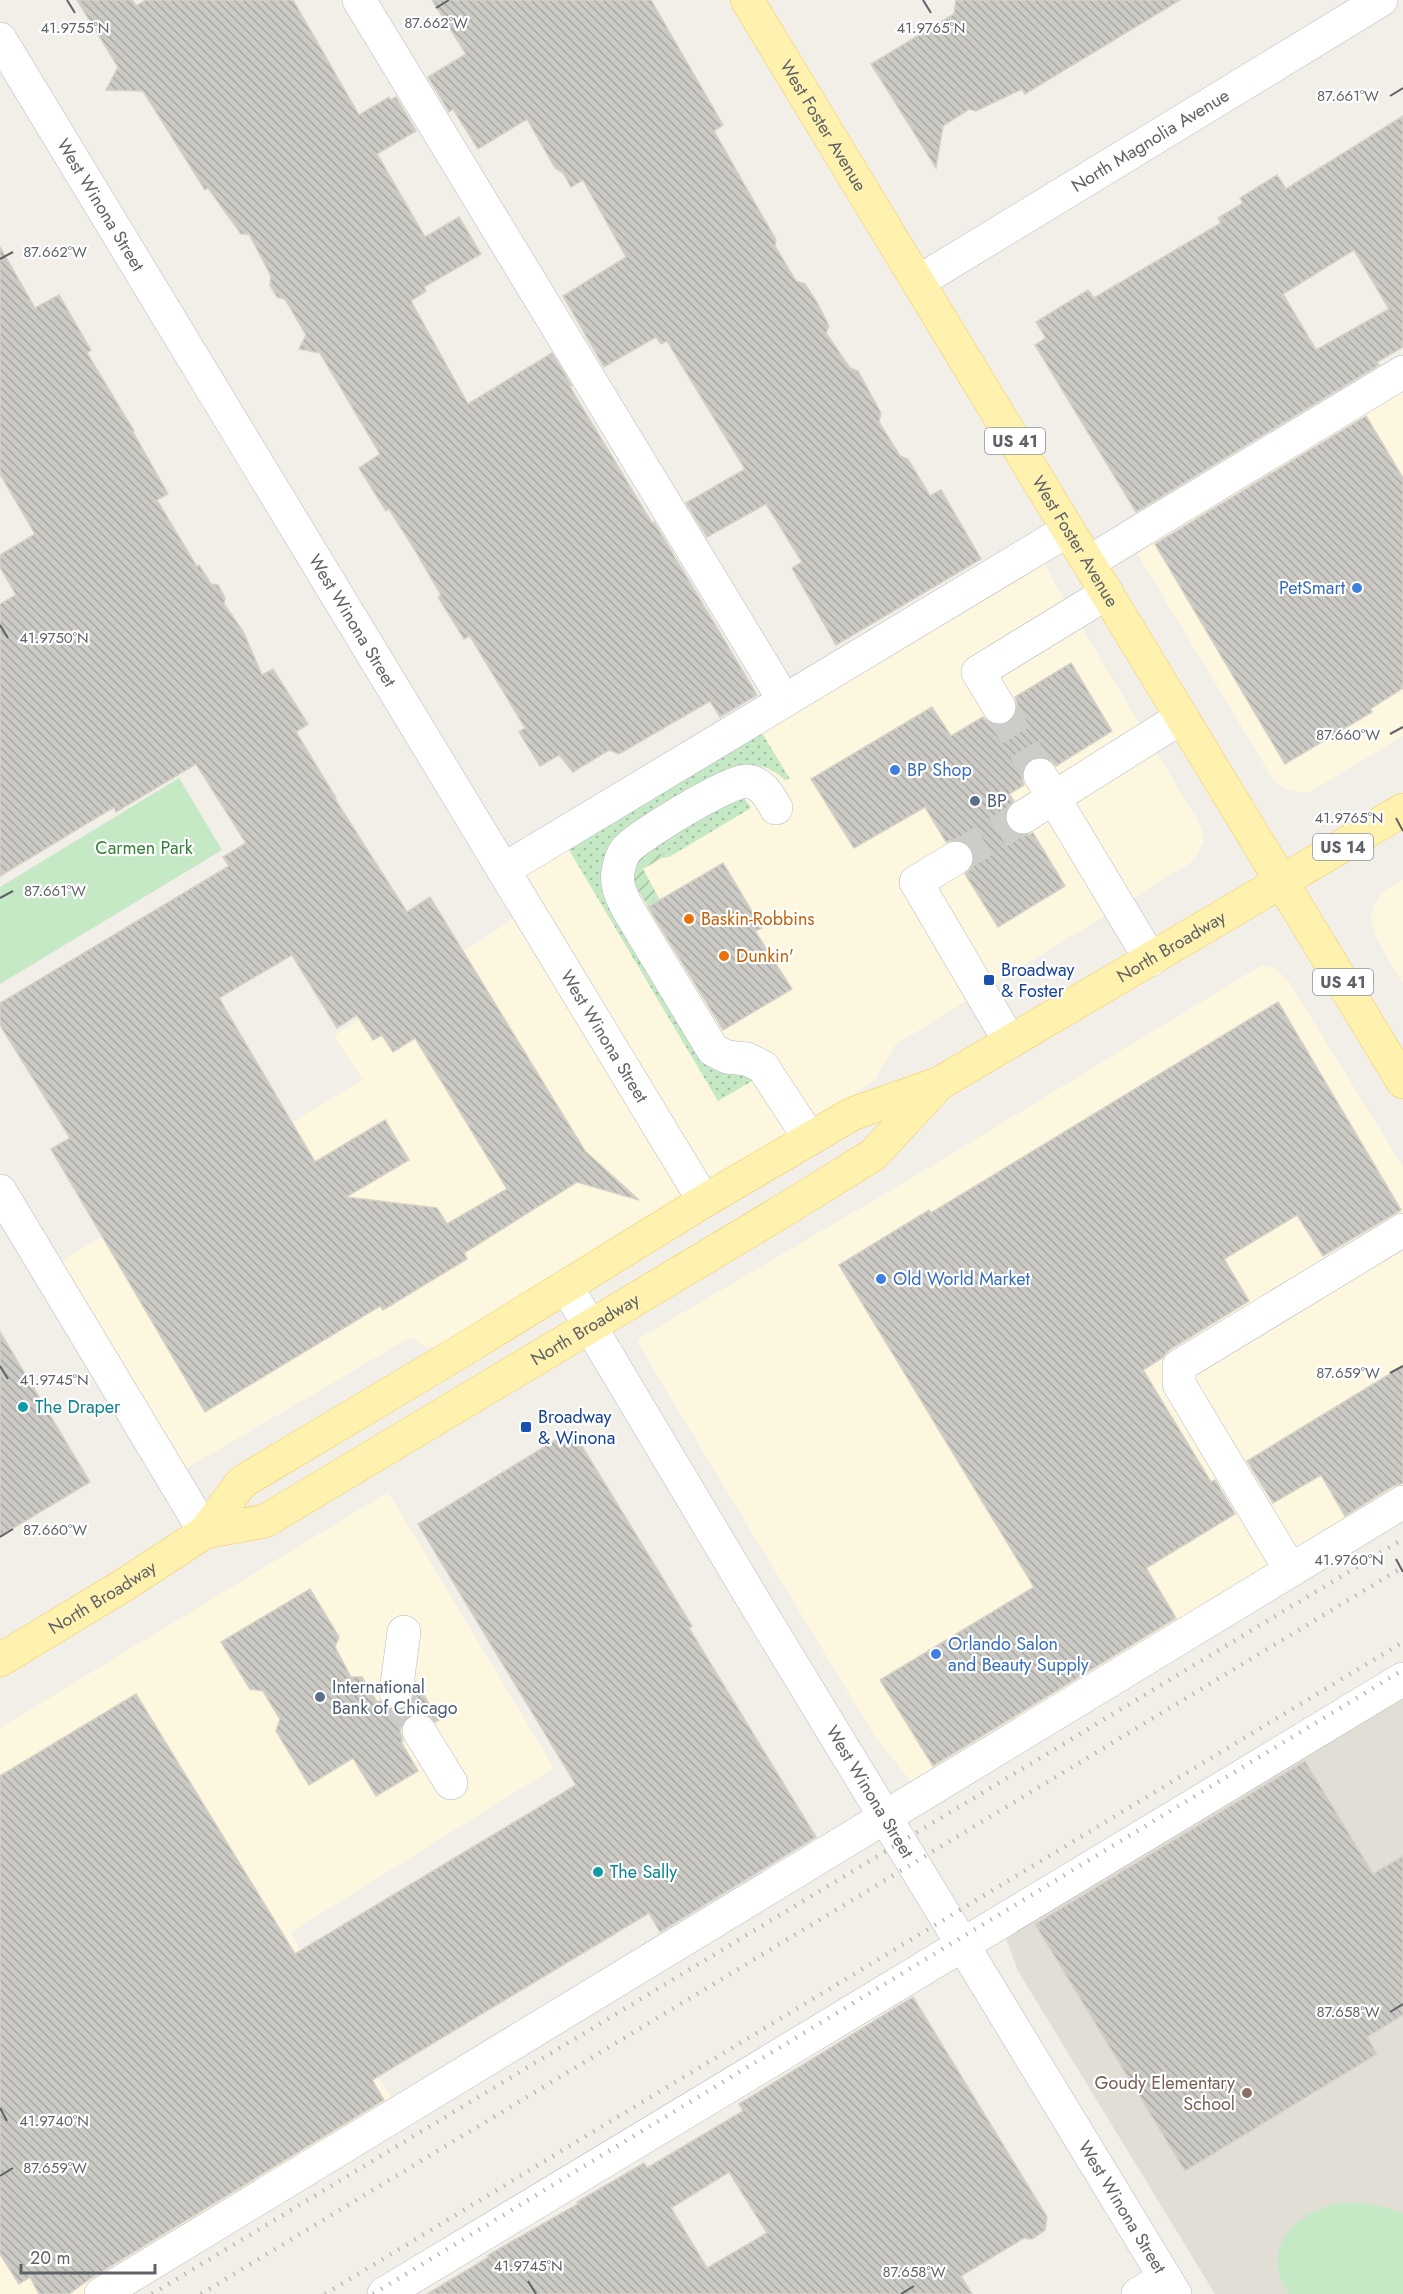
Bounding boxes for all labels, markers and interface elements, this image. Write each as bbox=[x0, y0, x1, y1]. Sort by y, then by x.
text: 87.662°W bbox=[404, 12, 468, 34]
text: 41.9755°N bbox=[41, 17, 109, 39]
text: 41.9765°N bbox=[897, 17, 965, 39]
street label: West Foster Avenue bbox=[773, 55, 873, 196]
street label: North Magnolia Avenue bbox=[1066, 82, 1234, 199]
text: 87.661°W bbox=[1317, 85, 1379, 107]
street label: West Winona Street bbox=[50, 134, 151, 277]
text: 87.662°W bbox=[23, 241, 87, 263]
road number: US 41 bbox=[985, 428, 1045, 454]
street label: West Foster Avenue bbox=[1025, 471, 1125, 612]
street label: West Winona Street bbox=[302, 549, 403, 692]
place label: PetSmart bbox=[1279, 575, 1346, 601]
marker: PetSmart bbox=[1350, 581, 1364, 595]
text: 41.9750°N bbox=[19, 627, 89, 649]
text: 87.660°W bbox=[1316, 724, 1380, 746]
place label: BP Shop bbox=[907, 757, 972, 783]
marker: BP Shop bbox=[888, 763, 902, 777]
place label: BP bbox=[987, 788, 1007, 814]
marker: BP bbox=[968, 794, 982, 808]
text: 41.9765°N bbox=[1315, 807, 1383, 829]
road number: US 14 bbox=[1313, 834, 1373, 860]
park label: Carmen Park bbox=[95, 835, 193, 861]
text: 87.661°W bbox=[24, 880, 86, 902]
street label: North Broadway bbox=[1112, 904, 1231, 989]
place label: Baskin-Robbins bbox=[701, 906, 815, 932]
marker: Baskin-Robbins bbox=[682, 912, 696, 926]
place label: Dunkin' bbox=[736, 943, 794, 969]
marker: Dunkin' bbox=[717, 949, 731, 963]
place label: Broadway & Foster bbox=[1001, 957, 1075, 1004]
street label: West Winona Street bbox=[554, 965, 655, 1108]
road number: US 41 bbox=[1313, 969, 1373, 995]
marker: Broadway & Foster bbox=[982, 973, 996, 987]
place label: Old World Market bbox=[893, 1266, 1031, 1292]
marker: Old World Market bbox=[874, 1272, 888, 1286]
street label: North Broadway bbox=[526, 1287, 644, 1372]
text: 87.659°W bbox=[1316, 1362, 1380, 1384]
text: 41.9745°N bbox=[19, 1369, 89, 1391]
place label: The Draper bbox=[35, 1394, 121, 1420]
marker: The Draper bbox=[16, 1400, 30, 1414]
place label: Broadway & Winona bbox=[538, 1404, 615, 1451]
marker: Broadway & Winona bbox=[519, 1420, 533, 1434]
text: 87.660°W bbox=[23, 1519, 87, 1541]
text: 41.9760°N bbox=[1314, 1549, 1384, 1571]
street label: North Broadway bbox=[43, 1554, 162, 1641]
place label: Orlando Salon and Beauty Supply bbox=[948, 1631, 1089, 1678]
marker: Orlando Salon and Beauty Supply bbox=[929, 1647, 943, 1661]
place label: International Bank of Chicago bbox=[332, 1674, 458, 1721]
marker: International Bank of Chicago bbox=[313, 1690, 327, 1704]
street label: West Winona Street bbox=[819, 1721, 920, 1864]
place label: The Sally bbox=[610, 1859, 677, 1885]
marker: The Sally bbox=[591, 1865, 605, 1879]
text: 87.658°W bbox=[1316, 2001, 1380, 2023]
place label: Goudy Elementary School bbox=[1095, 2070, 1235, 2117]
marker: Goudy Elementary School bbox=[1240, 2086, 1254, 2100]
text: 41.9740°N bbox=[19, 2110, 89, 2132]
street label: West Winona Street bbox=[1072, 2136, 1173, 2279]
text: 87.659°W bbox=[23, 2157, 87, 2179]
scale bar bbox=[21, 2237, 154, 2275]
text: 20 m bbox=[30, 2245, 70, 2271]
text: 41.9745°N bbox=[493, 2255, 563, 2277]
text: 87.658°W bbox=[882, 2261, 946, 2283]

